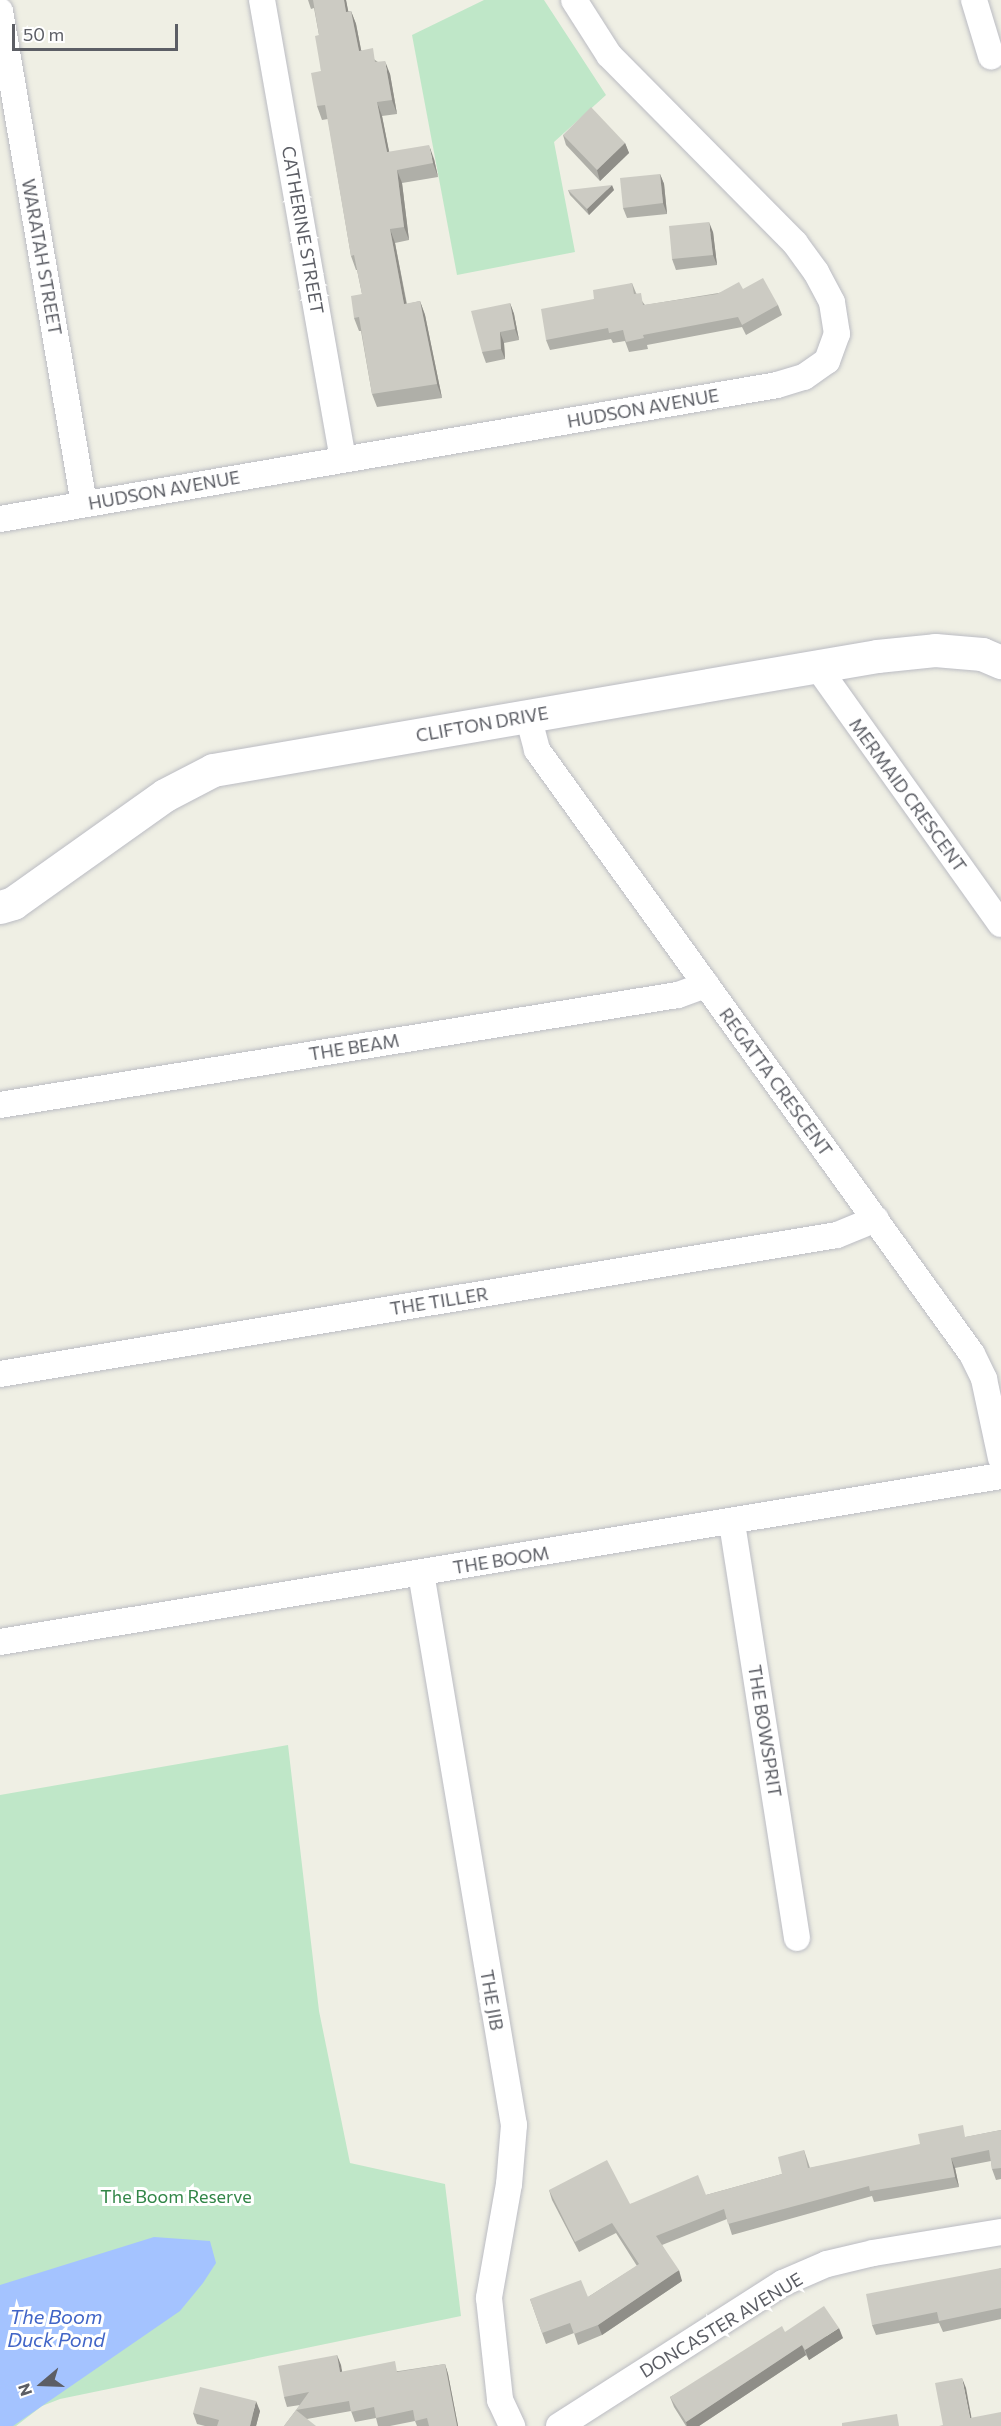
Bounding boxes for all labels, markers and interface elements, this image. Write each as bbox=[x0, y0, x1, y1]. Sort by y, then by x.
scale bar bbox=[15, 12, 182, 50]
text: 50 m bbox=[23, 23, 64, 45]
street label: CATHERINE STREET bbox=[278, 144, 328, 316]
street label: WARATAH STREET bbox=[18, 177, 66, 337]
street label: HUDSON AVENUE bbox=[565, 384, 721, 432]
street label: HUDSON AVENUE bbox=[86, 466, 242, 514]
street label: CLIFTON DRIVE bbox=[414, 702, 550, 746]
street label: MERMAID CRESCENT bbox=[845, 714, 971, 876]
street label: REGATTA CRESCENT bbox=[715, 1004, 837, 1160]
street label: THE BEAM bbox=[307, 1029, 401, 1065]
street label: THE TILLER bbox=[388, 1283, 490, 1319]
street label: THE BOOM bbox=[451, 1542, 551, 1578]
street label: THE BOWSPRIT bbox=[744, 1663, 786, 1799]
street label: THE JIB bbox=[476, 1968, 508, 2032]
park label: The Boom Reserve bbox=[100, 2185, 252, 2207]
street label: DONCASTER AVENUE bbox=[636, 2268, 806, 2382]
water label: The Boom Duck Pond bbox=[7, 2304, 105, 2351]
north arrow bbox=[12, 2354, 72, 2414]
text: N bbox=[14, 2381, 35, 2399]

